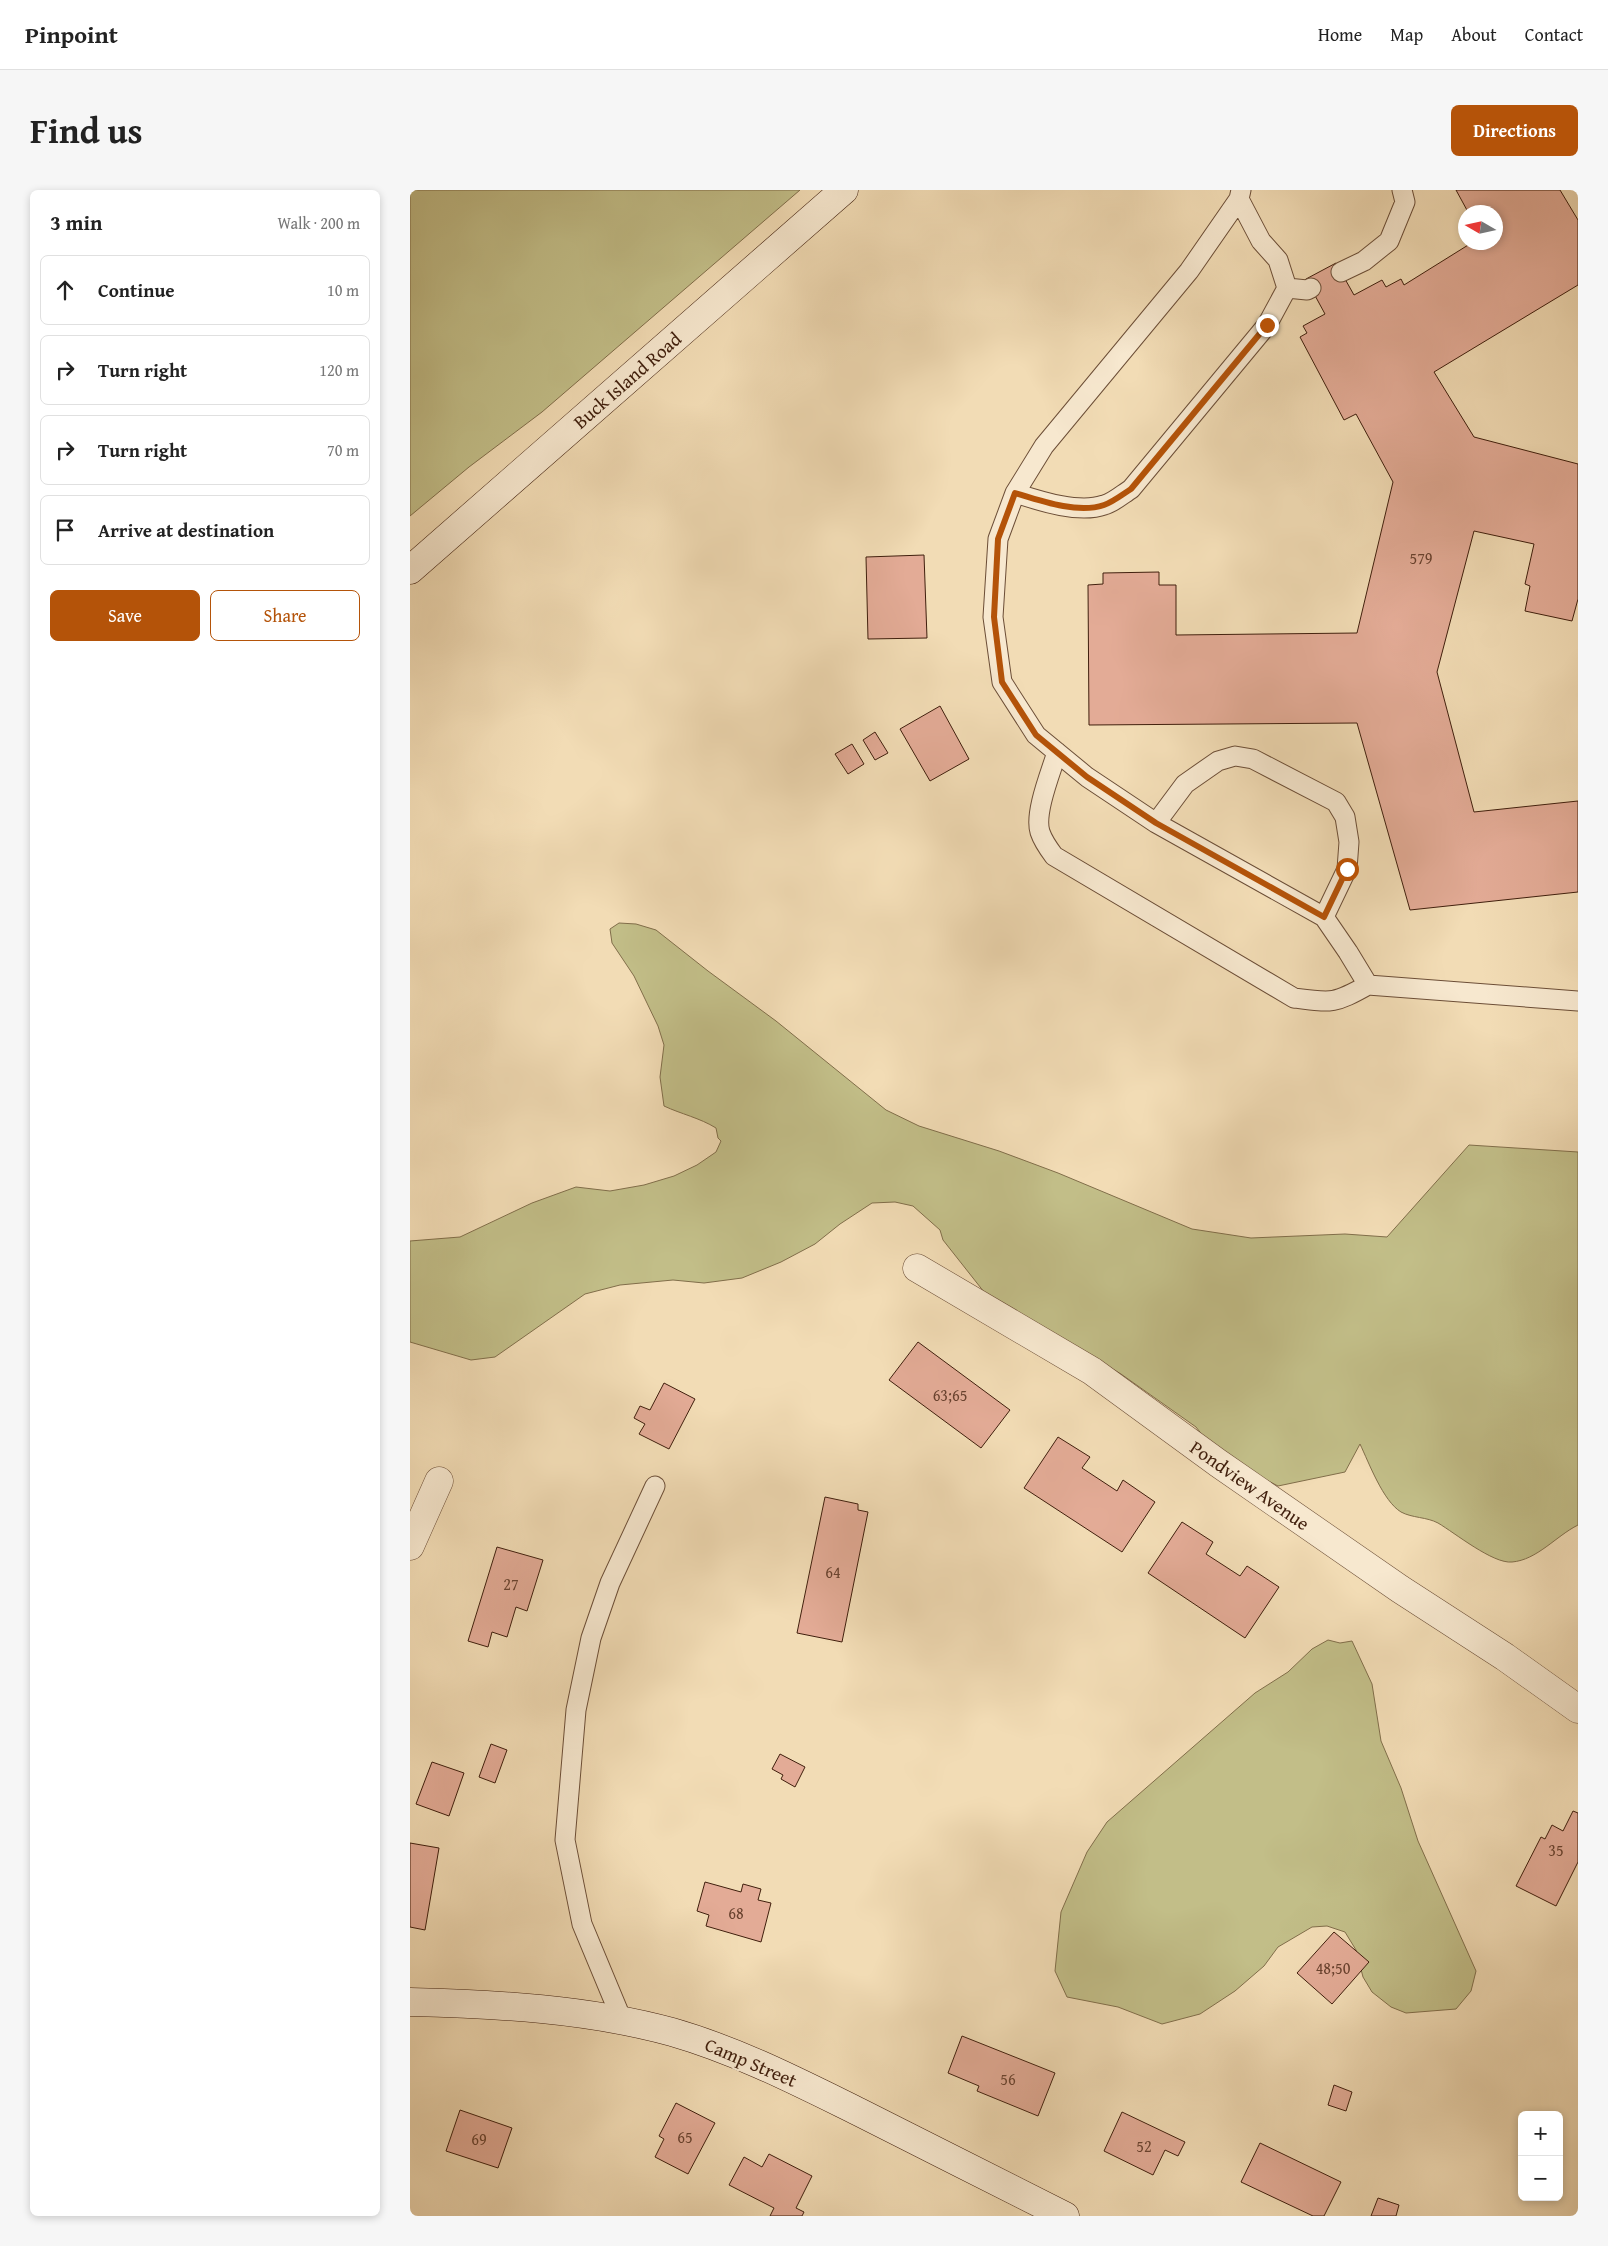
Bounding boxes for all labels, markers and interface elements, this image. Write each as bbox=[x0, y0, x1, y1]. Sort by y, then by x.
text: Pinpoint bbox=[25, 17, 118, 52]
text: Home bbox=[1318, 21, 1362, 48]
text: Map bbox=[1390, 21, 1423, 48]
text: About bbox=[1451, 21, 1497, 48]
text: Contact bbox=[1525, 21, 1583, 48]
text: Find us bbox=[30, 105, 143, 156]
button: Directions bbox=[1451, 105, 1578, 156]
north arrow bbox=[1458, 205, 1503, 250]
text: 3 min bbox=[50, 207, 102, 238]
text: Walk · 200 m bbox=[277, 211, 360, 235]
icon: ahead bbox=[51, 276, 79, 304]
text: Continue bbox=[98, 276, 175, 304]
text: 10 m bbox=[327, 278, 359, 302]
route end bbox=[1256, 314, 1279, 337]
street label: Buck Island Road bbox=[567, 324, 688, 435]
icon: right bbox=[51, 356, 79, 384]
text: Turn right bbox=[98, 356, 187, 384]
text: 120 m bbox=[319, 358, 359, 382]
icon: right bbox=[51, 436, 79, 464]
text: Turn right bbox=[98, 436, 187, 464]
text: 70 m bbox=[327, 438, 359, 462]
icon: arrive bbox=[51, 516, 79, 544]
text: Arrive at destination bbox=[98, 516, 274, 544]
house number: 579 bbox=[1409, 546, 1433, 570]
button: Save bbox=[50, 590, 200, 641]
button: Share bbox=[210, 590, 360, 641]
route start bbox=[1336, 858, 1359, 881]
house number: 63;65 bbox=[933, 1383, 967, 1407]
street label: Pondview Avenue bbox=[1184, 1433, 1316, 1537]
house number: 64 bbox=[825, 1560, 841, 1584]
house number: 27 bbox=[503, 1572, 519, 1596]
house number: 35 bbox=[1548, 1838, 1564, 1862]
house number: 68 bbox=[728, 1901, 744, 1925]
house number: 48;50 bbox=[1316, 1956, 1351, 1980]
street label: Camp Street bbox=[701, 2030, 802, 2094]
house number: 56 bbox=[1000, 2067, 1016, 2091]
map controls bbox=[1518, 2111, 1563, 2201]
button: + bbox=[1518, 2111, 1563, 2156]
house number: 65 bbox=[677, 2125, 693, 2149]
house number: 69 bbox=[471, 2127, 487, 2151]
house number: 52 bbox=[1136, 2134, 1152, 2158]
button: − bbox=[1518, 2156, 1563, 2201]

